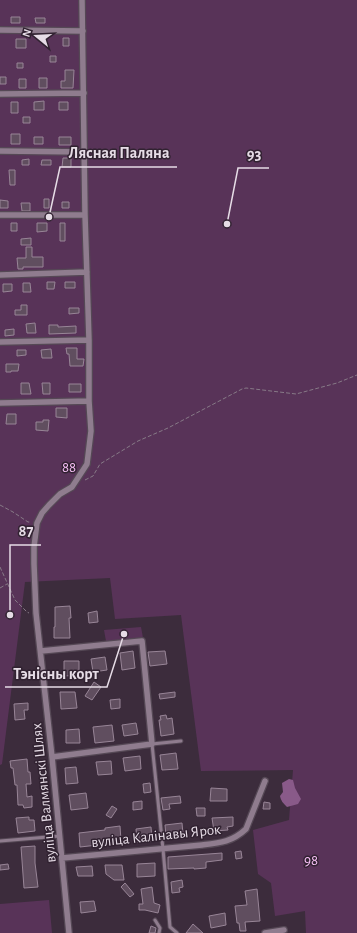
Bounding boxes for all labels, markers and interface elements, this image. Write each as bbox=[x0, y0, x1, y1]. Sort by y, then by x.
north arrow bbox=[16, 16, 56, 56]
text: N bbox=[21, 28, 33, 38]
callout: Лясная Паляна bbox=[60, 139, 177, 167]
callout: 93 bbox=[238, 140, 269, 168]
text: Лясная Паляна bbox=[69, 145, 170, 161]
text: 93 bbox=[247, 146, 261, 162]
park label: 88 bbox=[62, 460, 76, 475]
callout: 87 bbox=[10, 517, 41, 545]
text: 87 bbox=[19, 523, 33, 539]
callout: Тэнісны корт bbox=[5, 659, 107, 687]
text: Тэнісны корт bbox=[13, 666, 100, 682]
street label: вуліца Валмянскі Шлях bbox=[29, 722, 59, 864]
street label: вуліца Калінавы Ярок bbox=[91, 822, 222, 850]
park label: 98 bbox=[304, 853, 318, 868]

